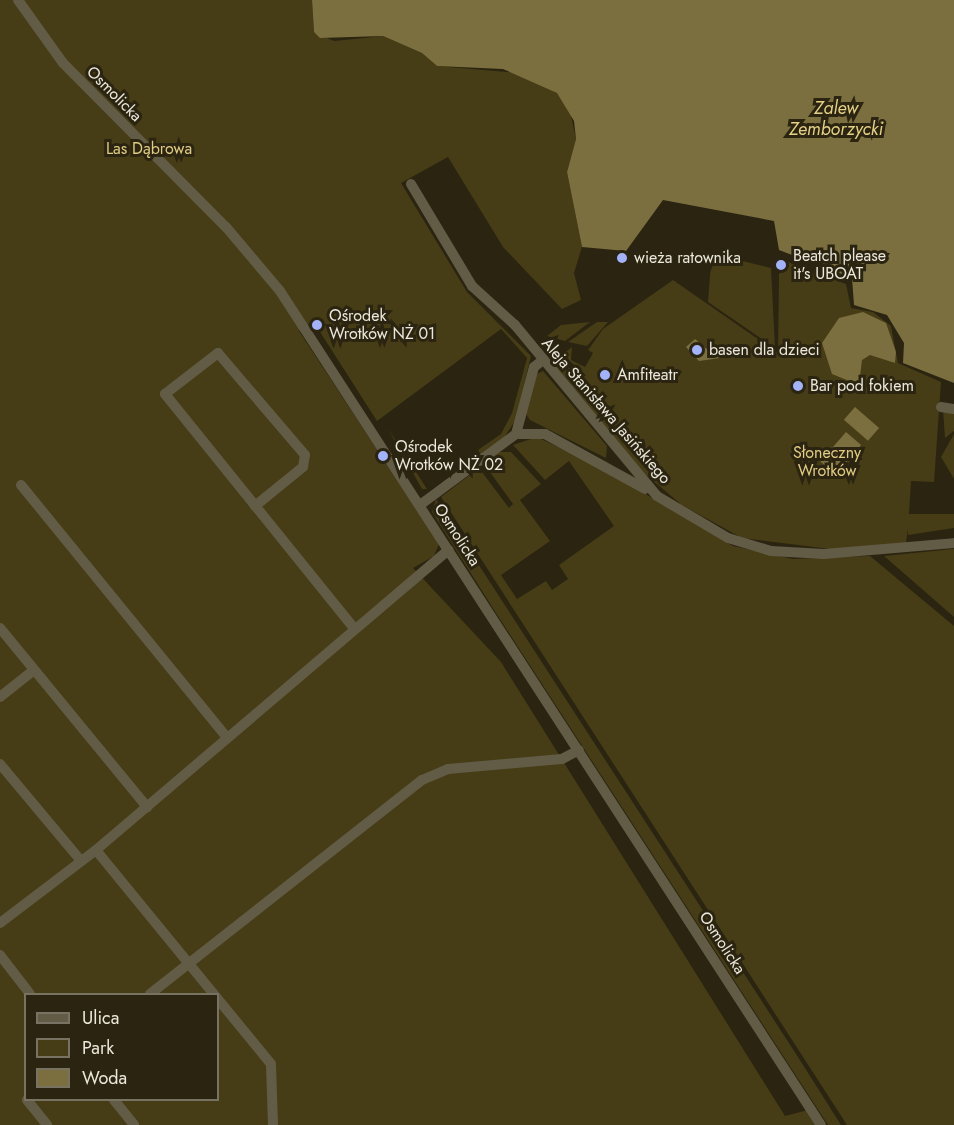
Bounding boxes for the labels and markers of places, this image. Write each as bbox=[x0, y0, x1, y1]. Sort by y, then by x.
place label: Beatch please it's UBOAT bbox=[793, 246, 886, 284]
place label: wieża ratownika bbox=[634, 248, 741, 268]
marker: wieża ratownika bbox=[615, 251, 629, 265]
marker: Beatch please it's UBOAT bbox=[774, 258, 788, 272]
place label: Ośrodek Wrotków NŻ 01 bbox=[329, 306, 435, 344]
marker: Ośrodek Wrotków NŻ 01 bbox=[310, 318, 324, 332]
place label: basen dla dzieci bbox=[709, 340, 820, 360]
marker: basen dla dzieci bbox=[690, 343, 704, 357]
place label: Amfiteatr bbox=[617, 365, 678, 385]
marker: Amfiteatr bbox=[598, 368, 612, 382]
place label: Bar pod fokiem bbox=[810, 376, 914, 396]
marker: Bar pod fokiem bbox=[791, 379, 805, 393]
place label: Ośrodek Wrotków NŻ 02 bbox=[395, 437, 503, 475]
marker: Ośrodek Wrotków NŻ 02 bbox=[376, 449, 390, 463]

